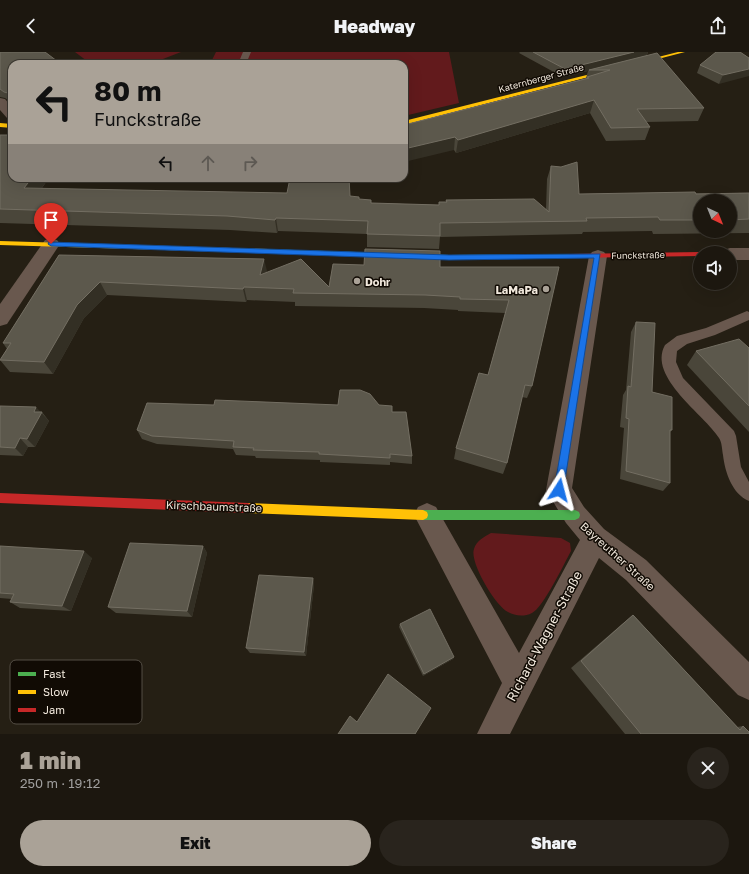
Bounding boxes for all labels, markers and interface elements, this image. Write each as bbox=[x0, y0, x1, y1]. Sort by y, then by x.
icon: back bbox=[20, 15, 42, 37]
text: Headway bbox=[334, 15, 415, 37]
icon: share bbox=[707, 15, 729, 37]
street label: Katernberger Straße bbox=[497, 61, 585, 95]
text: 80 m bbox=[94, 74, 162, 107]
icon: left bbox=[28, 76, 80, 128]
text: Funckstraße bbox=[94, 108, 201, 130]
icon: left bbox=[155, 152, 177, 174]
icon: ahead bbox=[197, 152, 219, 174]
icon: right bbox=[239, 152, 261, 174]
north arrow bbox=[693, 194, 737, 238]
map controls bbox=[693, 194, 737, 290]
pin bbox=[34, 203, 68, 244]
icon: arrive bbox=[40, 209, 62, 231]
button: sound bbox=[693, 246, 737, 290]
street label: Funckstraße bbox=[611, 249, 665, 261]
place label: Dohr bbox=[365, 275, 391, 288]
marker: Dohr bbox=[352, 276, 362, 286]
place label: LaMaPa bbox=[495, 283, 538, 296]
marker: LaMaPa bbox=[541, 284, 551, 294]
position arrow bbox=[538, 469, 580, 511]
street label: Kirschbaumstraße bbox=[166, 498, 262, 514]
street label: Bayreuther Straße bbox=[578, 519, 658, 593]
street label: Richard-Wagner-Straße bbox=[503, 568, 585, 704]
legend bbox=[10, 660, 142, 724]
text: Fast bbox=[43, 667, 66, 680]
text: Slow bbox=[43, 685, 69, 698]
text: Jam bbox=[43, 703, 65, 716]
text: 1 min bbox=[20, 745, 81, 774]
button: close bbox=[687, 747, 729, 789]
text: 250 m · 19:12 bbox=[20, 775, 100, 791]
button: Exit bbox=[20, 820, 371, 866]
button: Share bbox=[379, 820, 729, 866]

